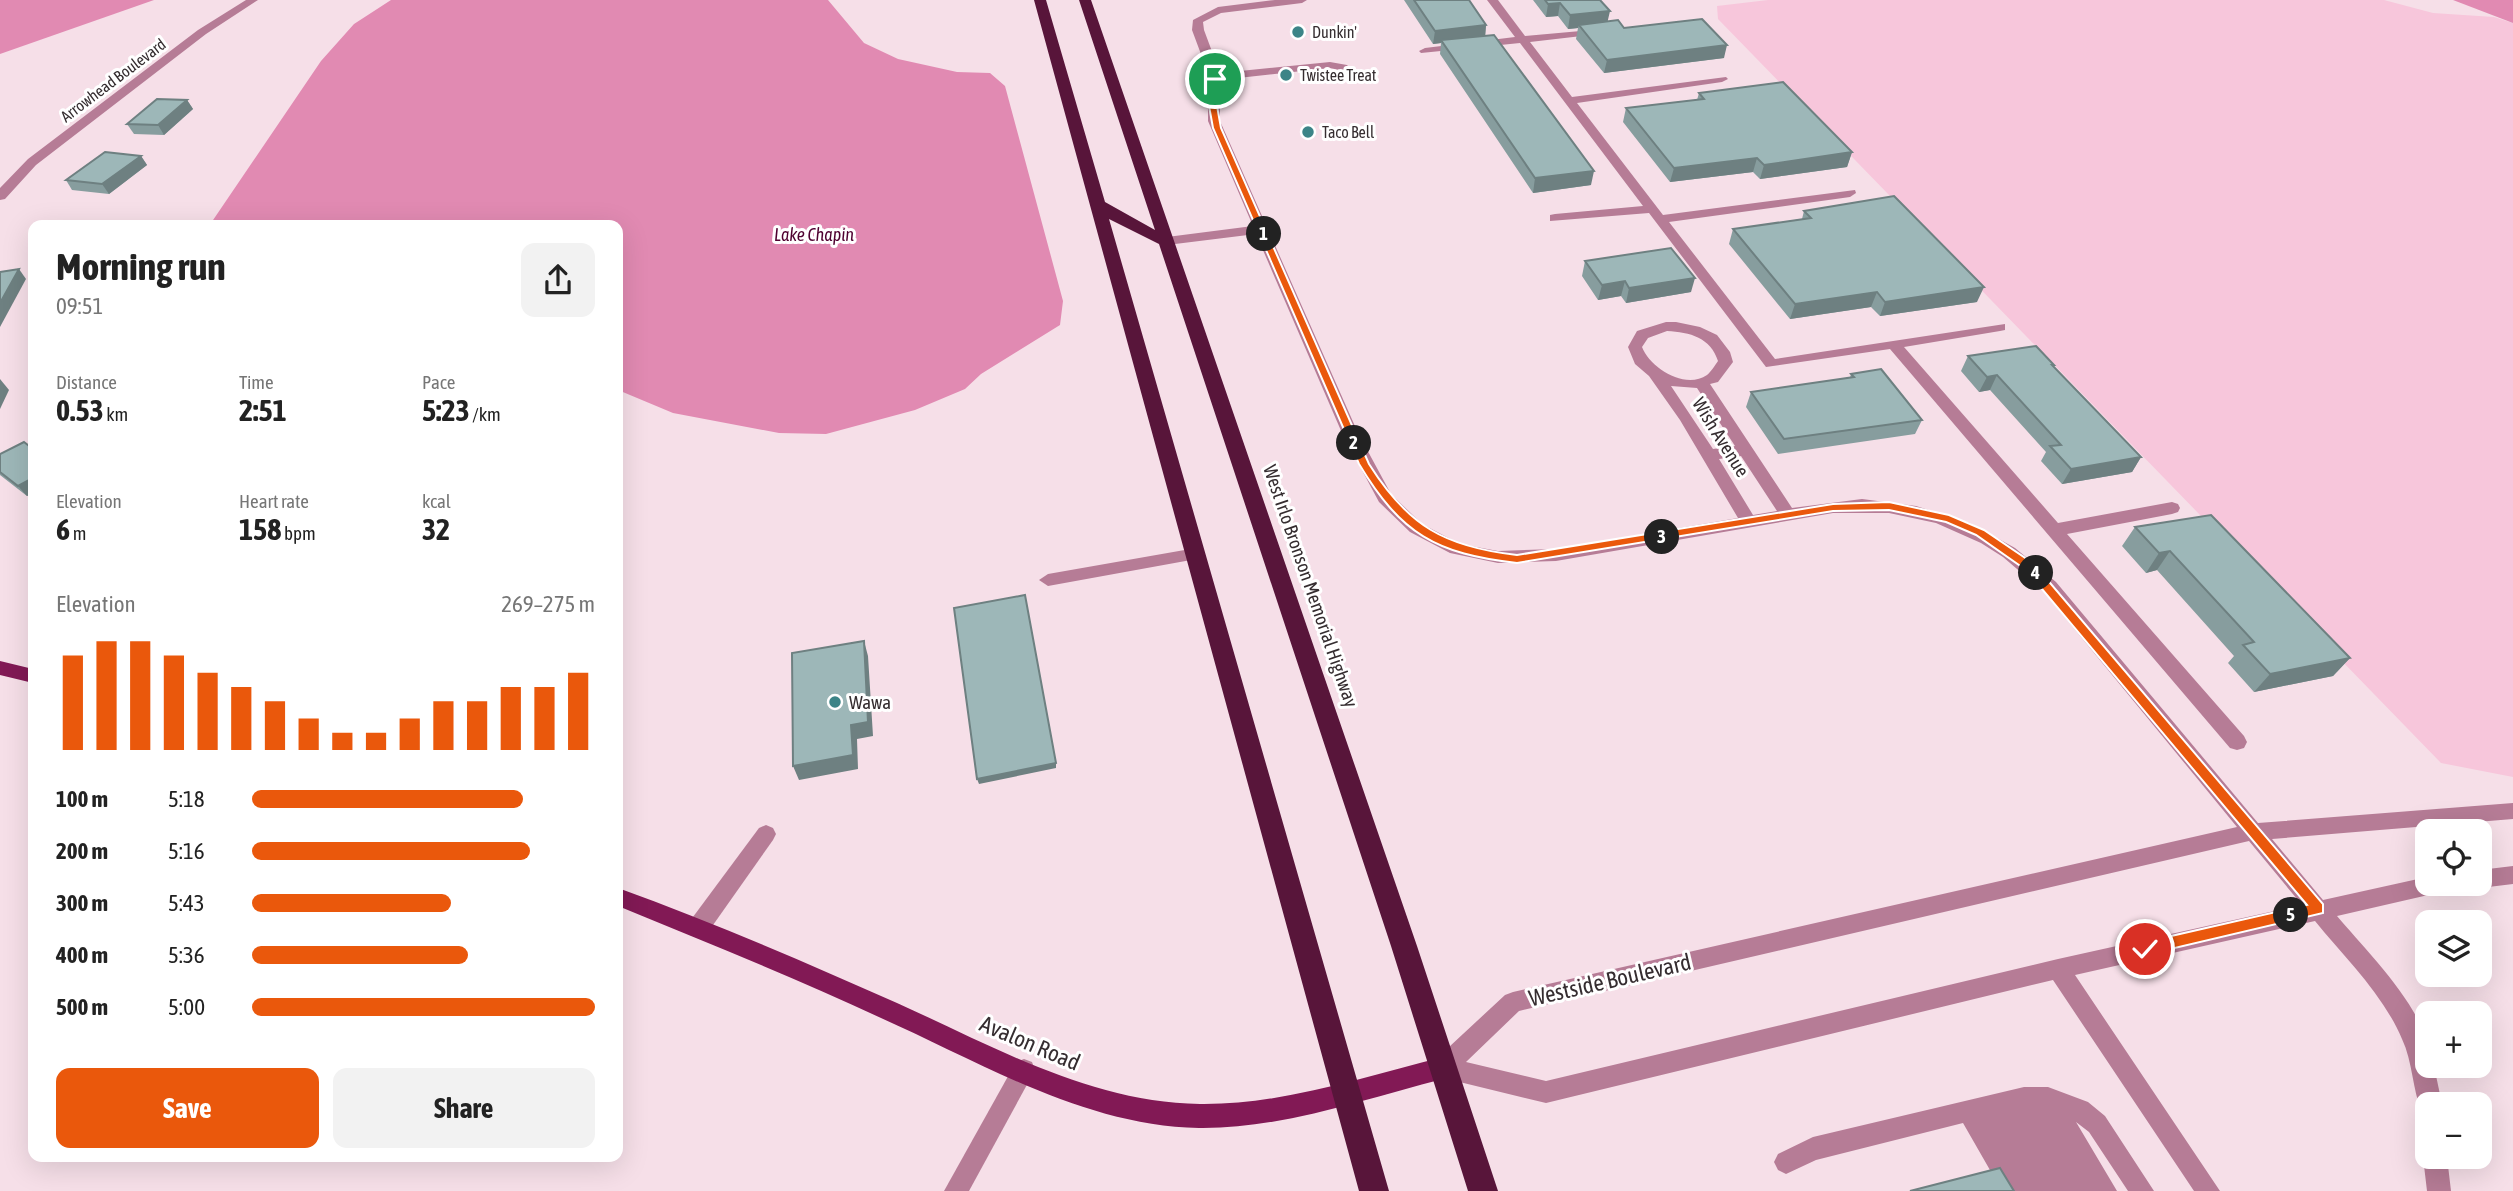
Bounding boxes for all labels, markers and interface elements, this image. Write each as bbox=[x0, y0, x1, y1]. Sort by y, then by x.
place label: Dunkin' bbox=[1312, 23, 1357, 41]
marker: Dunkin' bbox=[1290, 24, 1306, 40]
street label: Arrowhead Boulevard bbox=[57, 35, 169, 125]
pin bbox=[1185, 49, 1245, 109]
icon: arrive bbox=[1196, 60, 1234, 98]
place label: Twistee Treat bbox=[1300, 66, 1377, 84]
marker: Twistee Treat bbox=[1278, 67, 1294, 83]
place label: Taco Bell bbox=[1322, 123, 1375, 141]
marker: Taco Bell bbox=[1300, 124, 1316, 140]
pin: 1 bbox=[1246, 216, 1282, 252]
text: 1 bbox=[1259, 222, 1268, 244]
water label: Lake Chapin bbox=[774, 224, 854, 245]
button: share bbox=[521, 243, 595, 317]
text: Morning run bbox=[56, 245, 226, 288]
text: 09:51 bbox=[56, 293, 103, 319]
text: Distance bbox=[56, 371, 117, 393]
text: Time bbox=[239, 371, 274, 393]
text: Pace bbox=[422, 371, 455, 393]
text: 0.53 bbox=[56, 393, 104, 427]
text: 2:51 bbox=[239, 393, 287, 427]
text: 5:23 bbox=[422, 393, 470, 427]
street label: Wish Avenue bbox=[1688, 393, 1754, 481]
text: km bbox=[104, 403, 128, 425]
text: /km bbox=[470, 403, 501, 425]
pin: 2 bbox=[1336, 426, 1372, 460]
text: 2 bbox=[1349, 431, 1358, 453]
street label: West Irlo Bronson Memorial Highway bbox=[1259, 462, 1363, 710]
text: Elevation bbox=[56, 490, 122, 512]
text: Heart rate bbox=[239, 490, 309, 512]
text: kcal bbox=[422, 490, 451, 512]
text: 6 bbox=[56, 512, 70, 546]
text: 158 bbox=[239, 512, 281, 546]
text: 32 bbox=[422, 512, 450, 546]
pin: 3 bbox=[1644, 520, 1680, 554]
text: m bbox=[70, 522, 86, 544]
text: bpm bbox=[281, 522, 316, 544]
text: 3 bbox=[1657, 525, 1666, 547]
pin: 4 bbox=[2018, 556, 2054, 590]
text: 4 bbox=[2031, 561, 2040, 583]
text: Elevation bbox=[56, 591, 136, 617]
text: 269–275 m bbox=[501, 591, 595, 617]
place label: Wawa bbox=[849, 691, 891, 713]
marker: Wawa bbox=[827, 694, 843, 710]
text: 100 m bbox=[56, 786, 108, 812]
text: 5:18 bbox=[168, 786, 205, 812]
map controls bbox=[2415, 819, 2492, 1169]
button: locate bbox=[2415, 819, 2492, 896]
text: 200 m bbox=[56, 838, 108, 864]
text: 5:16 bbox=[168, 838, 205, 864]
text: 300 m bbox=[56, 890, 108, 916]
text: 5:43 bbox=[168, 890, 205, 916]
pin: 5 bbox=[2274, 898, 2308, 932]
text: 5 bbox=[2286, 903, 2295, 925]
button: layers bbox=[2415, 910, 2492, 987]
pin bbox=[2115, 919, 2175, 979]
icon: check bbox=[2126, 930, 2164, 968]
text: 400 m bbox=[56, 942, 108, 968]
text: 5:36 bbox=[168, 942, 205, 968]
street label: Westside Boulevard bbox=[1526, 949, 1694, 1011]
text: 500 m bbox=[56, 994, 108, 1020]
text: 5:00 bbox=[168, 994, 205, 1020]
button: + bbox=[2415, 1001, 2492, 1078]
street label: Avalon Road bbox=[976, 1010, 1084, 1076]
button: Save bbox=[56, 1068, 319, 1148]
button: Share bbox=[333, 1068, 595, 1148]
button: − bbox=[2415, 1092, 2492, 1169]

